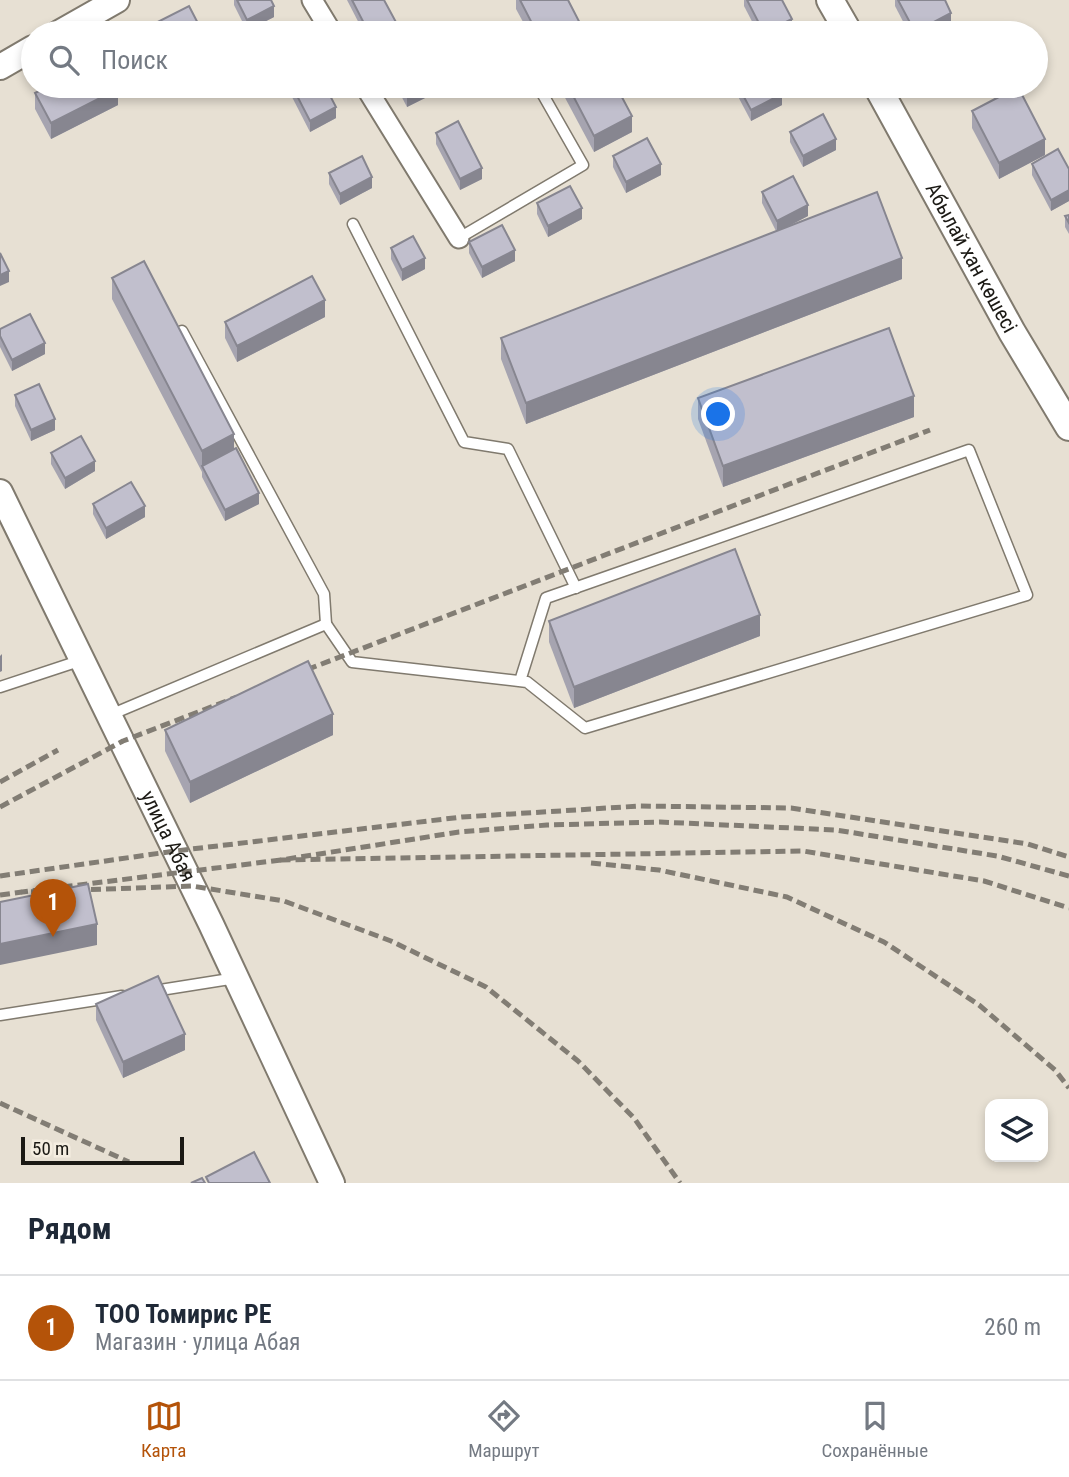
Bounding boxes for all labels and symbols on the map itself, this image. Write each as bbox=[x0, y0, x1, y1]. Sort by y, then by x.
street label: Абылай хан көшесі bbox=[921, 179, 1022, 337]
your location bbox=[701, 397, 735, 431]
street label: улица Абая bbox=[136, 787, 200, 886]
pin: 1 bbox=[30, 879, 76, 937]
scale bar bbox=[21, 1134, 184, 1166]

